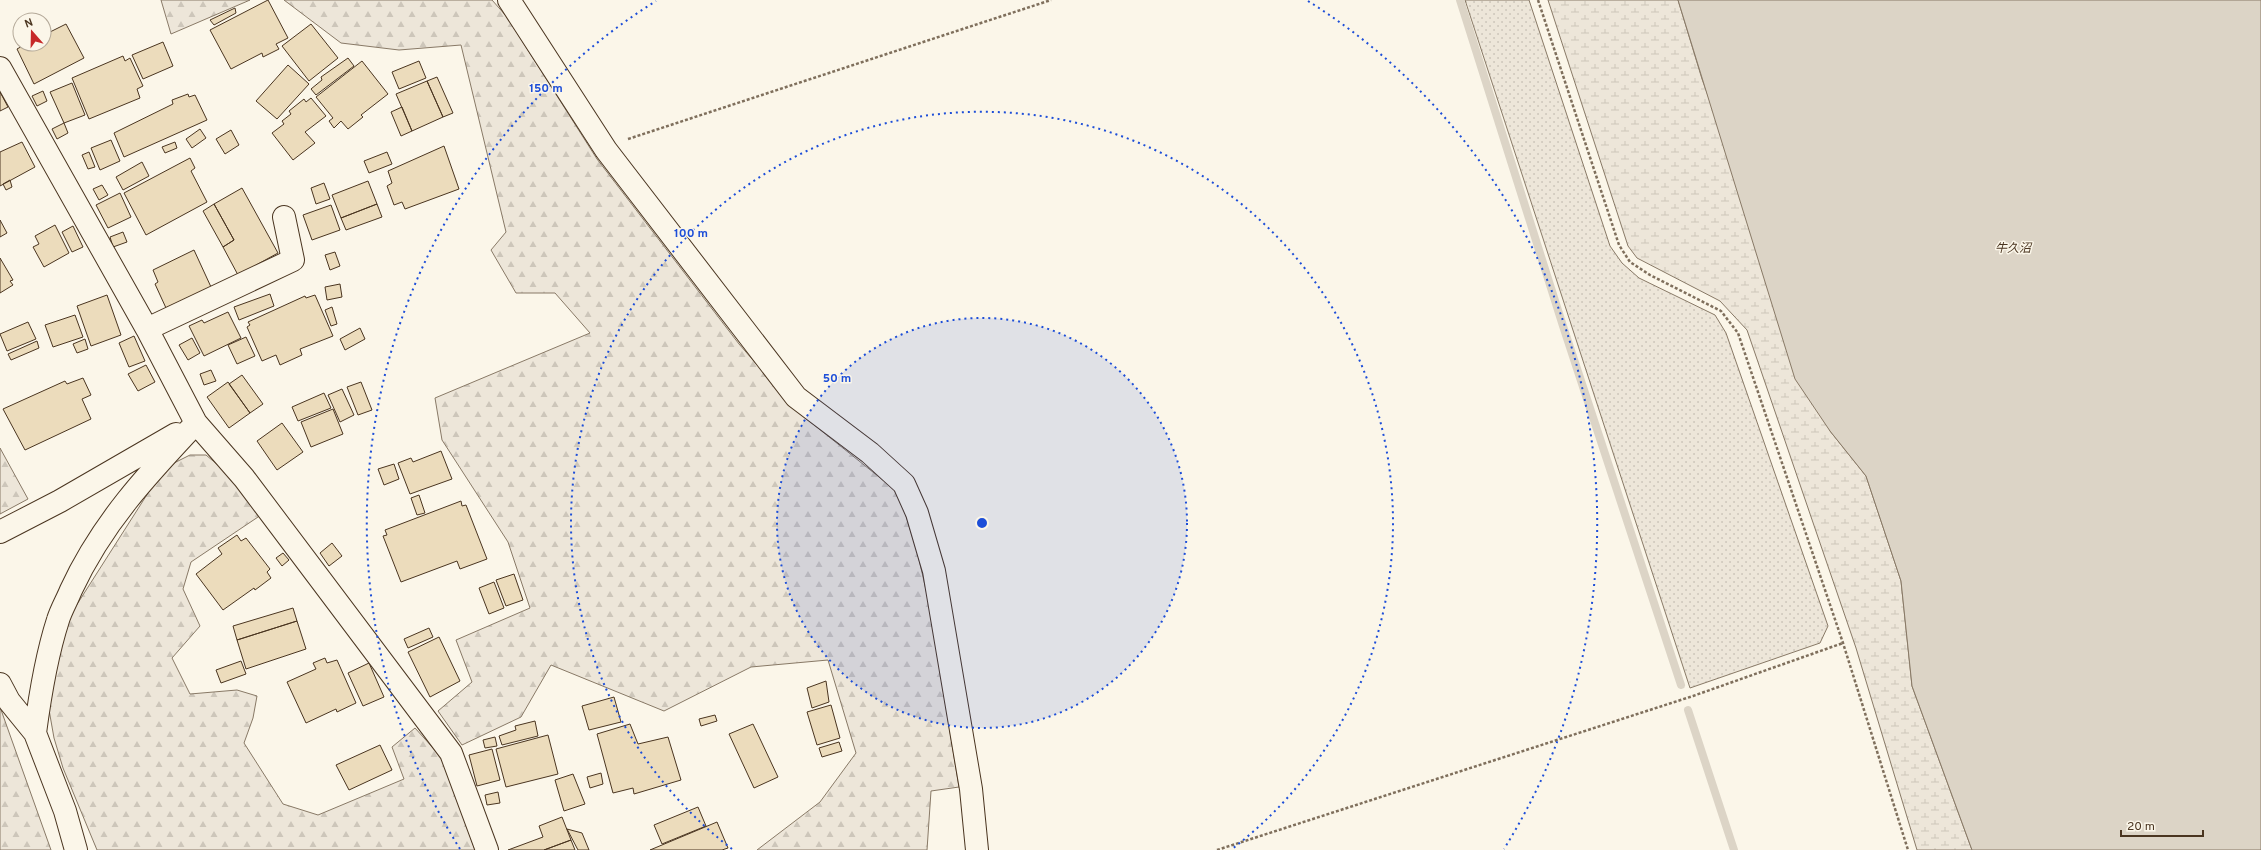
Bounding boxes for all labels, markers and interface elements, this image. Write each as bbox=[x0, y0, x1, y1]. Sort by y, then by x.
north arrow bbox=[12, 12, 52, 52]
text: N bbox=[23, 16, 35, 31]
text: 150 m bbox=[529, 81, 563, 97]
text: 100 m bbox=[674, 226, 708, 242]
water label: 牛久沼 bbox=[1995, 241, 2033, 257]
text: 50 m bbox=[823, 371, 851, 387]
centre of rings bbox=[975, 516, 989, 530]
scale bar bbox=[2121, 812, 2203, 838]
text: 20 m bbox=[2127, 819, 2155, 835]

